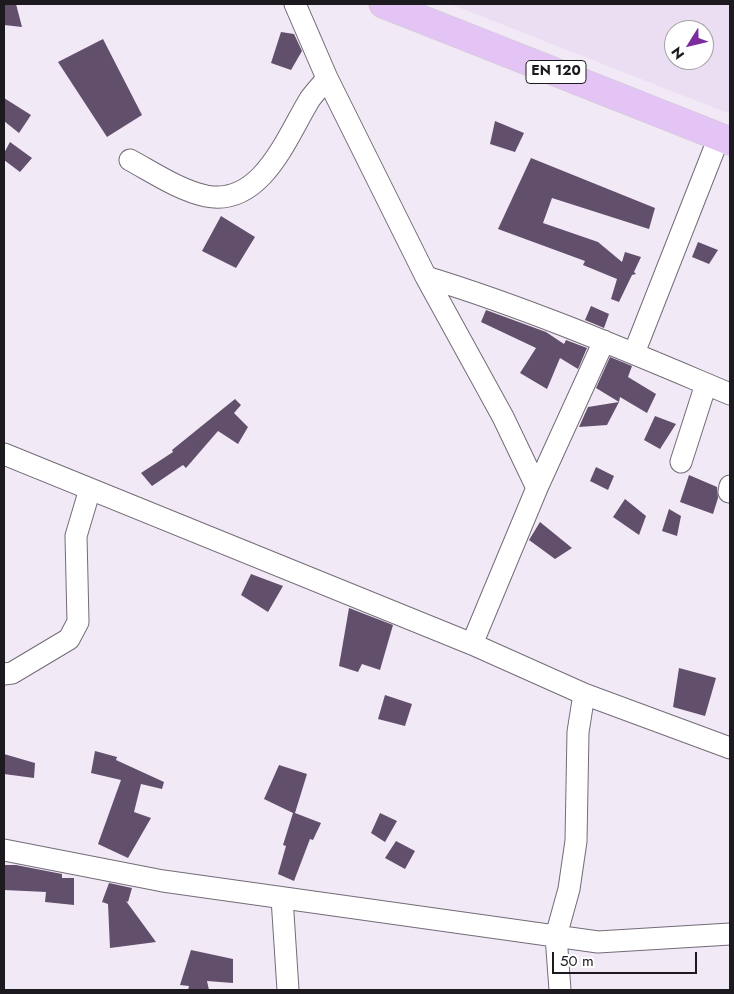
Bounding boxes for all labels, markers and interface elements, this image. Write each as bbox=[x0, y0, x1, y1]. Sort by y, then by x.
north arrow bbox=[664, 20, 714, 70]
text: N bbox=[666, 43, 689, 64]
road number: EN 120 bbox=[526, 61, 586, 84]
scale bar bbox=[554, 942, 699, 974]
text: 50 m bbox=[560, 950, 594, 972]

